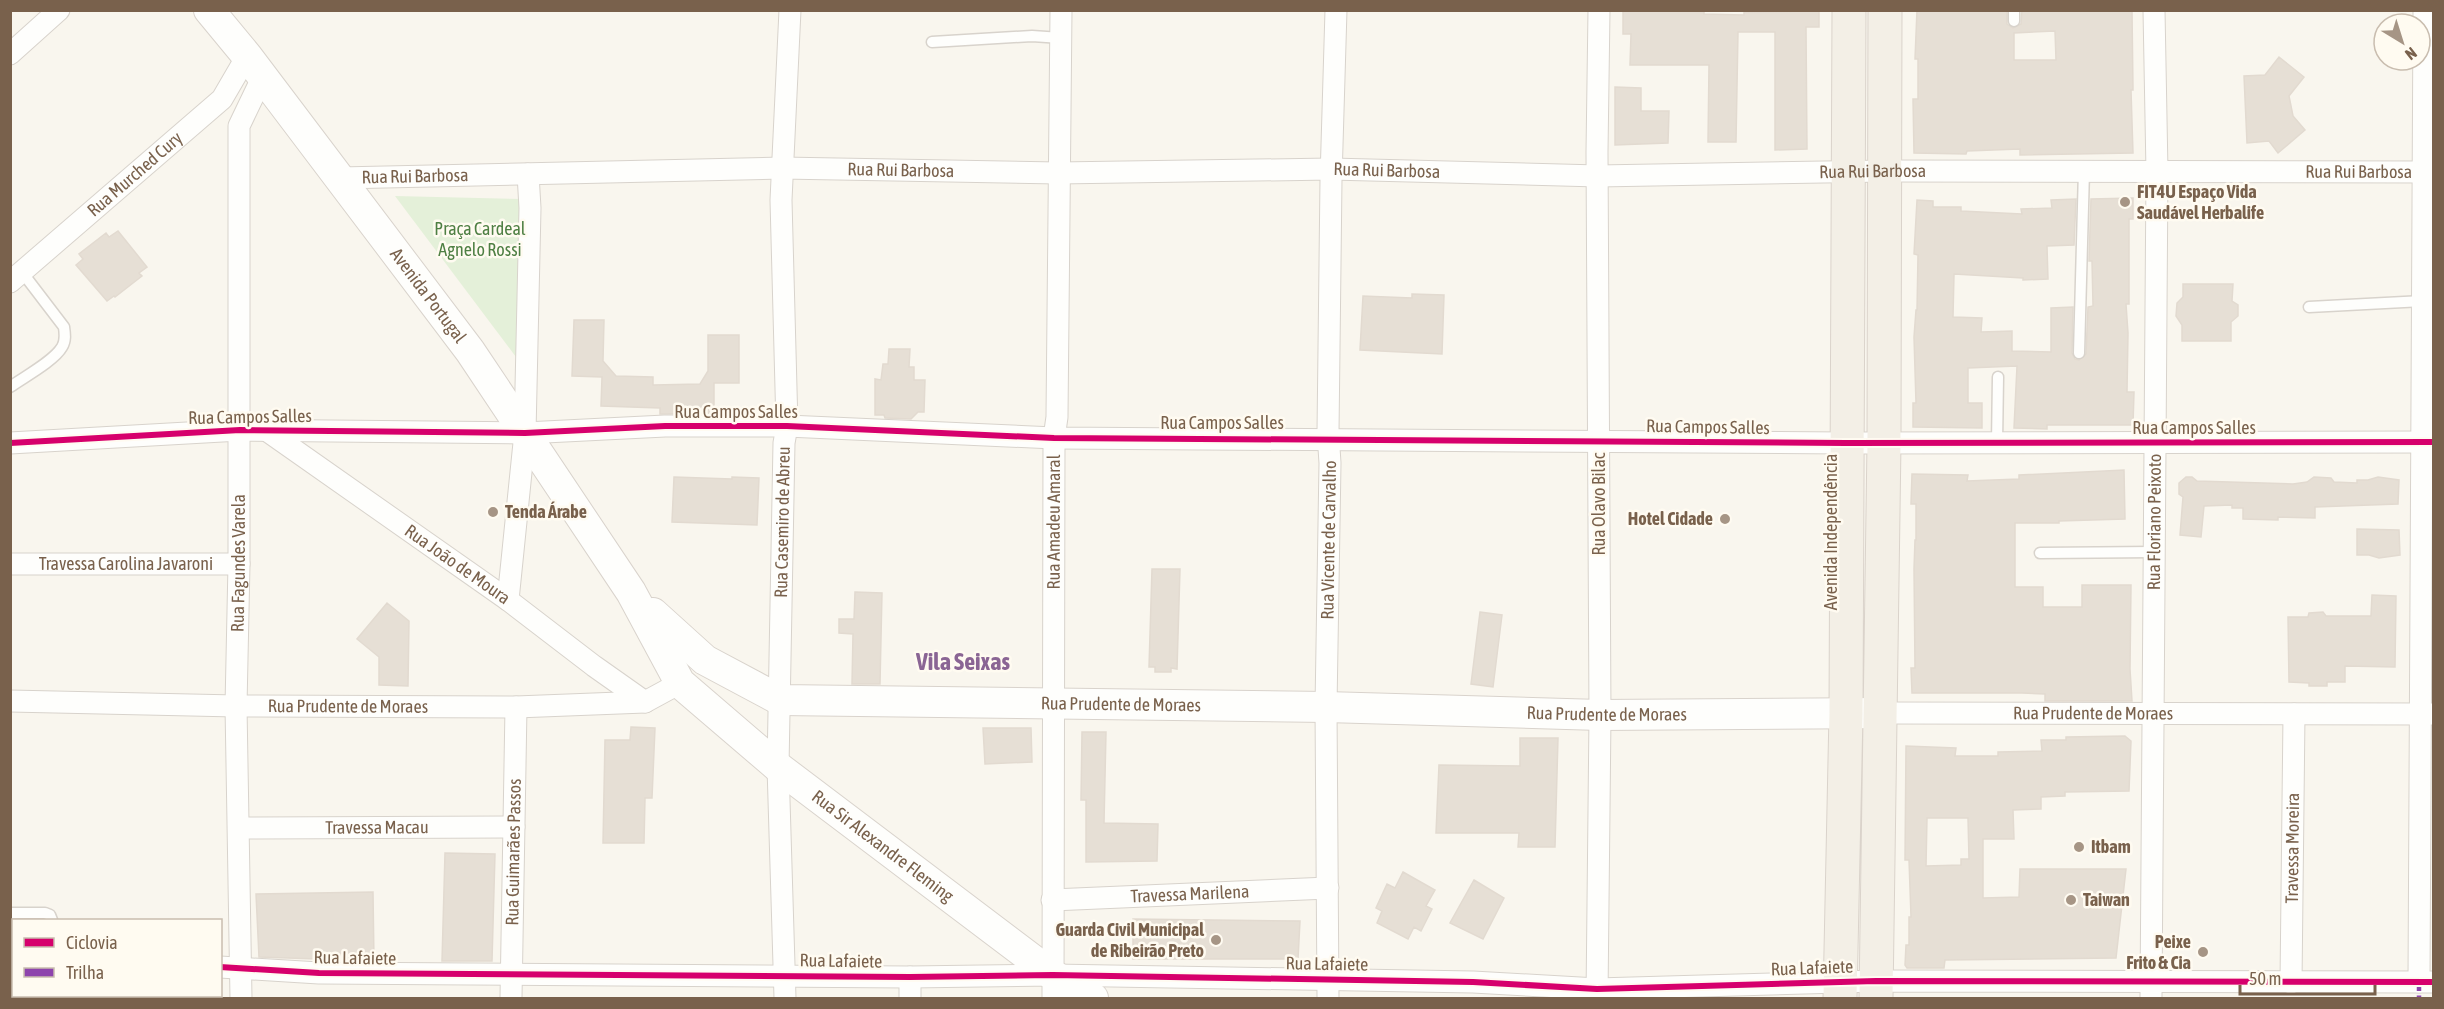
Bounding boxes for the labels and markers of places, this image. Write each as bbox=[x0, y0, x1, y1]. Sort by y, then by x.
place label: FIT4U Espaço Vida Saudável Herbalife bbox=[2137, 181, 2264, 223]
marker: FIT4U Espaço Vida Saudável Herbalife bbox=[2118, 195, 2132, 209]
place label: Tenda Árabe bbox=[505, 501, 587, 522]
marker: Tenda Árabe bbox=[486, 505, 500, 519]
place label: Hotel Cidade bbox=[1628, 508, 1713, 529]
marker: Hotel Cidade bbox=[1718, 512, 1732, 526]
place label: Itbam bbox=[2091, 836, 2131, 857]
marker: Itbam bbox=[2072, 840, 2086, 854]
place label: Taiwan bbox=[2083, 889, 2130, 910]
marker: Taiwan bbox=[2064, 893, 2078, 907]
place label: Guarda Civil Municipal de Ribeirão Preto bbox=[1056, 919, 1204, 961]
place label: Peixe Frito & Cia bbox=[2126, 931, 2191, 973]
marker: Guarda Civil Municipal de Ribeirão Preto bbox=[1209, 933, 1223, 947]
marker: Peixe Frito & Cia bbox=[2196, 945, 2210, 959]

